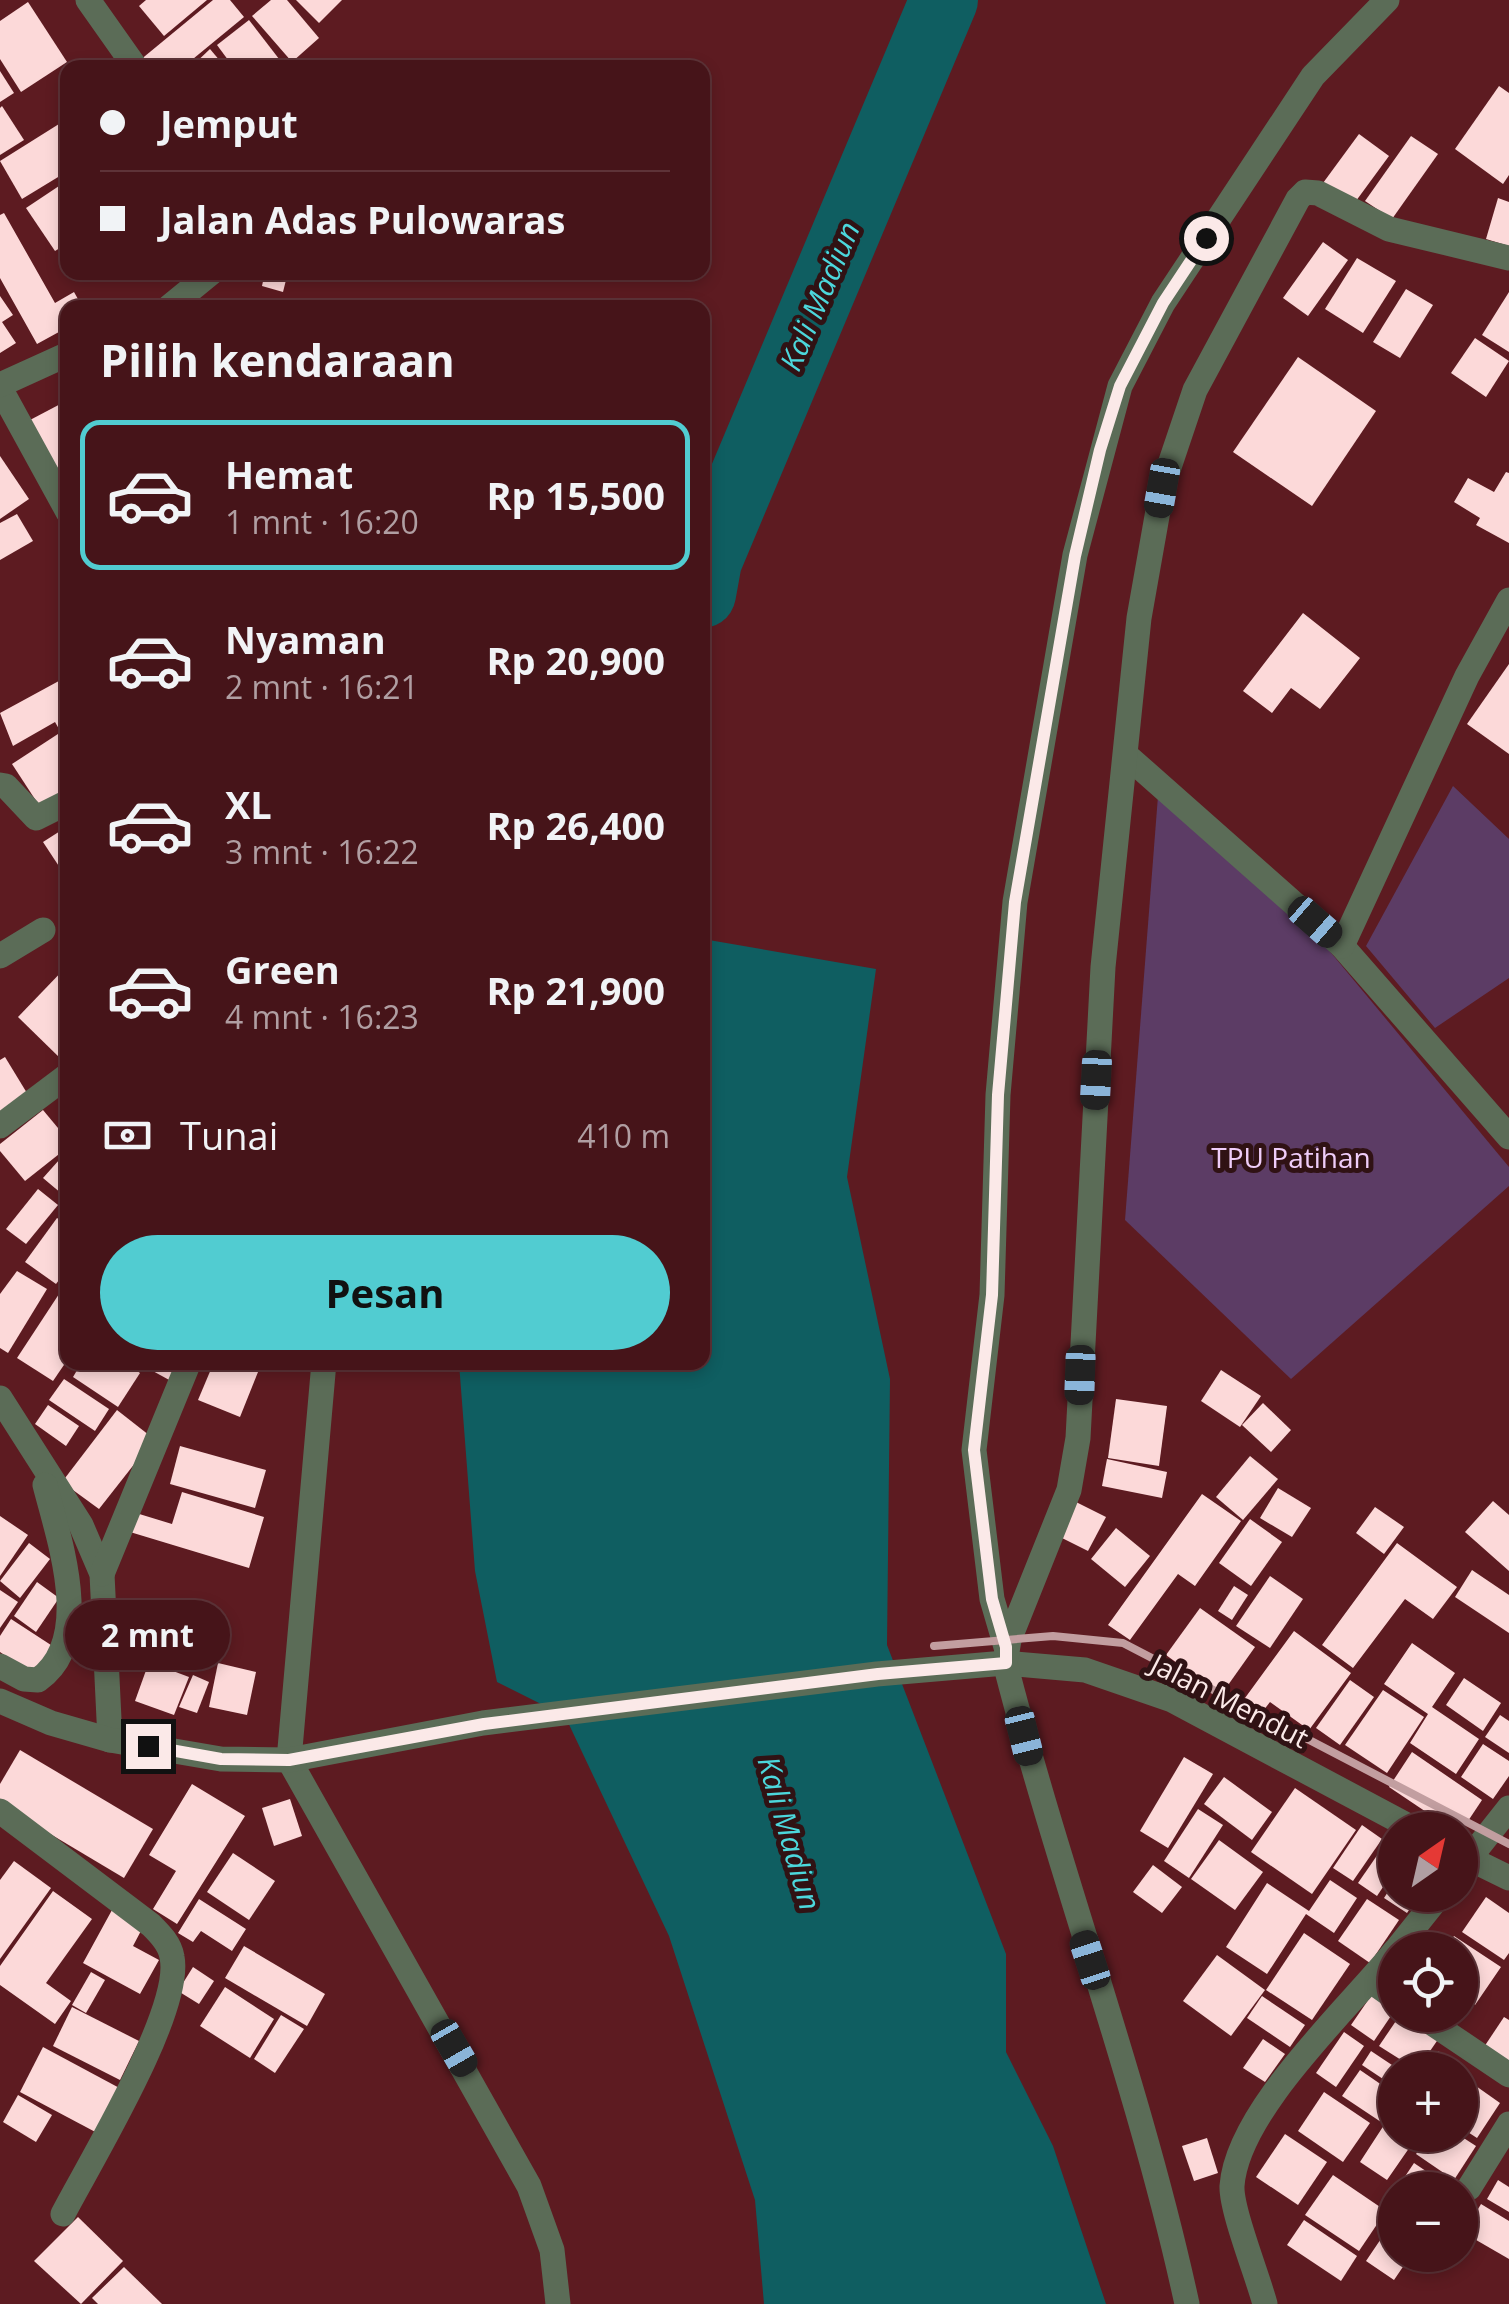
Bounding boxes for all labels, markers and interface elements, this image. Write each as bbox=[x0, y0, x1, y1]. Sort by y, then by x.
text: Jemput bbox=[160, 97, 298, 149]
text: Jalan Adas Pulowaras bbox=[160, 193, 565, 245]
water label: Kali Madiun bbox=[769, 215, 869, 377]
route start bbox=[1184, 216, 1229, 261]
text: Pilih kendaraan bbox=[100, 329, 455, 390]
text: Hemat bbox=[225, 448, 353, 500]
icon: car bbox=[105, 450, 195, 540]
car bbox=[1142, 456, 1182, 520]
text: Rp 15,500 bbox=[487, 469, 665, 521]
text: 1 mnt · 16:20 bbox=[225, 500, 419, 543]
text: Nyaman bbox=[225, 613, 386, 665]
icon: car bbox=[105, 615, 195, 705]
text: Rp 20,900 bbox=[487, 634, 665, 686]
text: 2 mnt · 16:21 bbox=[225, 665, 419, 708]
text: XL bbox=[225, 778, 272, 830]
icon: car bbox=[105, 780, 195, 870]
text: Rp 26,400 bbox=[487, 799, 665, 851]
text: 3 mnt · 16:22 bbox=[225, 830, 419, 873]
car bbox=[1283, 891, 1347, 953]
text: Green bbox=[225, 943, 340, 995]
icon: car bbox=[105, 945, 195, 1035]
text: Rp 21,900 bbox=[487, 964, 665, 1016]
text: 4 mnt · 16:23 bbox=[225, 995, 419, 1038]
car bbox=[1079, 1049, 1113, 1111]
icon: cash bbox=[100, 1108, 155, 1163]
text: Tunai bbox=[180, 1109, 278, 1161]
text: 410 m bbox=[577, 1114, 670, 1157]
park label: TPU Patihan bbox=[1211, 1138, 1371, 1176]
button: Pesan bbox=[100, 1235, 670, 1350]
car bbox=[1064, 1344, 1096, 1406]
callout: 2 mnt bbox=[66, 1601, 230, 1671]
text: 2 mnt bbox=[101, 1613, 194, 1656]
street label: Jalan Mendut bbox=[1142, 1643, 1315, 1756]
car bbox=[1002, 1703, 1046, 1769]
route end bbox=[126, 1724, 171, 1769]
water label: Kali Madiun bbox=[748, 1751, 832, 1915]
north arrow bbox=[1378, 1812, 1478, 1912]
map controls bbox=[1378, 1812, 1478, 2272]
car bbox=[1066, 1927, 1114, 1993]
button: locate bbox=[1378, 1932, 1478, 2032]
car bbox=[426, 2015, 482, 2081]
button: + bbox=[1378, 2052, 1478, 2152]
button: − bbox=[1378, 2172, 1478, 2272]

